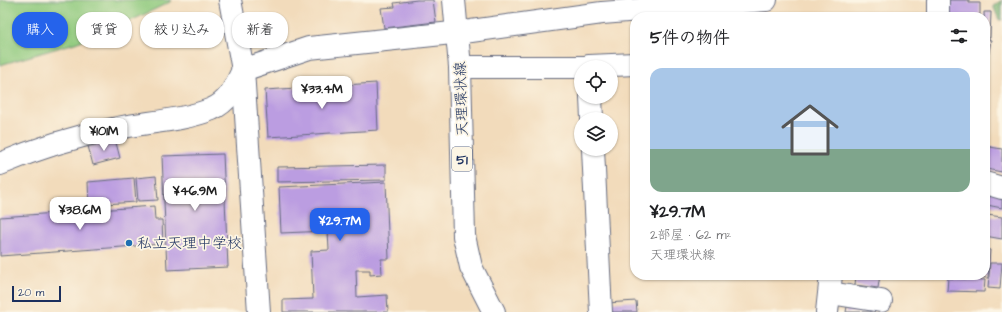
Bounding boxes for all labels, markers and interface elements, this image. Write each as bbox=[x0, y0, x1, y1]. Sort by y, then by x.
chip: 購入 bbox=[12, 12, 68, 48]
chip: 賃貸 bbox=[76, 12, 132, 48]
chip: 絞り込み bbox=[140, 12, 224, 48]
chip: 新着 bbox=[232, 12, 288, 48]
icon: filters bbox=[948, 25, 970, 47]
text: 5件の物件 bbox=[650, 26, 730, 50]
map controls bbox=[574, 60, 618, 156]
button: locate bbox=[574, 60, 618, 104]
street label: 天理環状線 bbox=[450, 61, 473, 137]
pin: ¥33.4M bbox=[289, 76, 355, 110]
text: ¥33.4M bbox=[301, 80, 343, 98]
icon: home bbox=[774, 94, 846, 166]
button: layers bbox=[574, 112, 618, 156]
pin: ¥101M bbox=[76, 118, 132, 152]
text: ¥101M bbox=[89, 122, 119, 140]
road number: 51 bbox=[452, 147, 472, 171]
pin: ¥46.9M bbox=[162, 178, 228, 212]
text: ¥46.9M bbox=[173, 182, 217, 200]
pin: ¥38.6M bbox=[47, 197, 113, 231]
text: ¥29.7M bbox=[650, 200, 705, 224]
text: ¥38.6M bbox=[59, 201, 101, 219]
pin: ¥29.7M bbox=[307, 208, 373, 242]
text: ¥29.7M bbox=[319, 212, 361, 230]
text: 2部屋 · 62 m² bbox=[650, 226, 731, 244]
place label: 私立天理中学校 bbox=[137, 233, 242, 254]
marker: 私立天理中学校 bbox=[124, 238, 134, 248]
text: 天理環状線 bbox=[650, 246, 715, 264]
scale bar bbox=[12, 284, 61, 303]
text: 20 m bbox=[18, 285, 44, 300]

